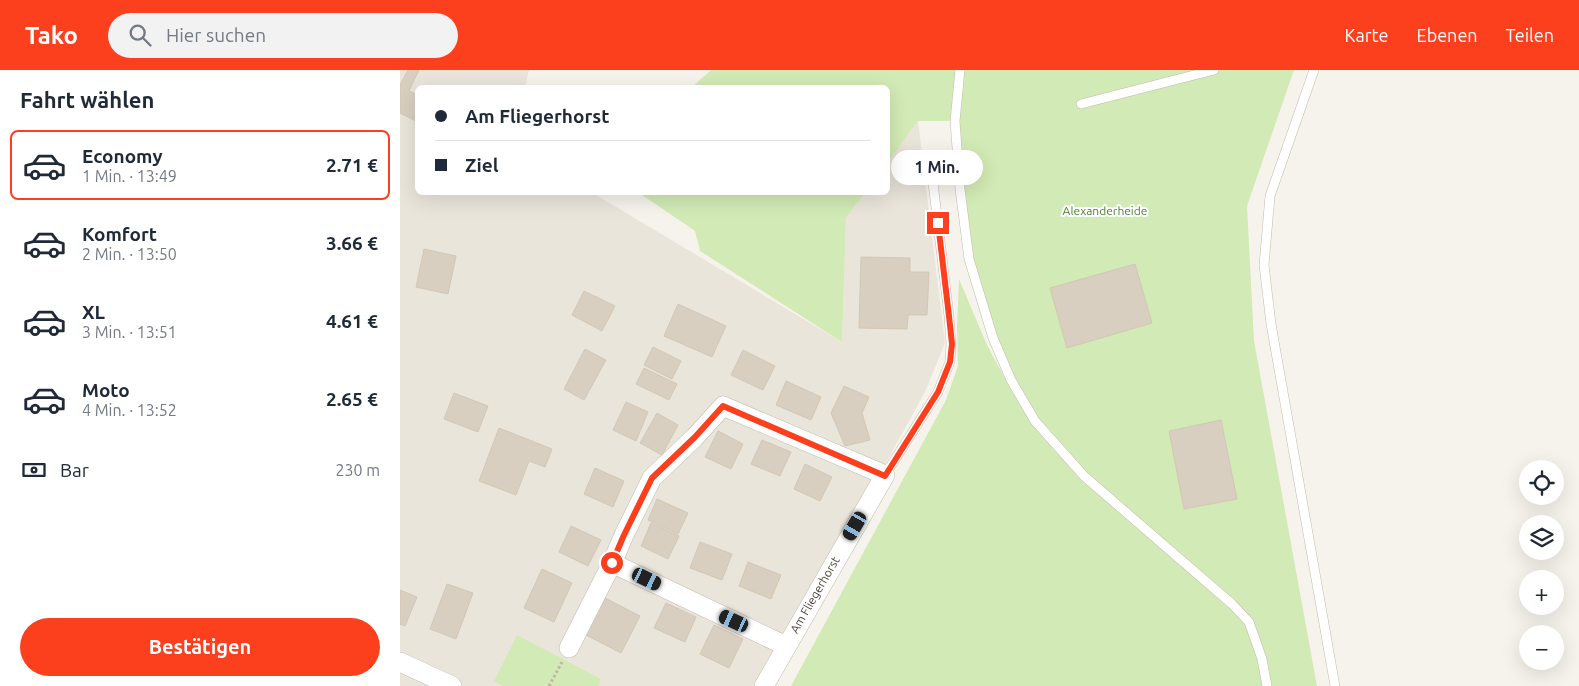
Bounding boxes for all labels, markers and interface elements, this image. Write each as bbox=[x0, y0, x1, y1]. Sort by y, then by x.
search box bbox=[108, 13, 458, 58]
icon: search bbox=[126, 21, 154, 49]
text: Tako bbox=[25, 22, 78, 49]
text: Hier suchen bbox=[166, 24, 266, 46]
text: Karte bbox=[1345, 25, 1389, 45]
text: Ebenen bbox=[1417, 25, 1478, 45]
text: Teilen bbox=[1506, 25, 1554, 45]
text: Fahrt wählen bbox=[20, 87, 154, 112]
text: Am Fliegerhorst bbox=[465, 105, 609, 127]
icon: car bbox=[22, 143, 67, 188]
text: Economy bbox=[82, 145, 163, 167]
callout: 1 Min. bbox=[892, 150, 984, 186]
text: 2.71 € bbox=[326, 154, 378, 176]
text: Ziel bbox=[465, 154, 499, 176]
text: 1 Min. bbox=[915, 158, 959, 176]
text: 1 Min. · 13:49 bbox=[82, 167, 177, 185]
park label: Alexanderheide bbox=[1063, 204, 1147, 217]
route end bbox=[927, 212, 949, 234]
icon: car bbox=[22, 221, 67, 266]
text: Komfort bbox=[82, 223, 157, 245]
text: 3.66 € bbox=[326, 232, 378, 254]
text: 2 Min. · 13:50 bbox=[82, 245, 177, 263]
icon: car bbox=[22, 299, 67, 344]
text: XL bbox=[82, 301, 105, 323]
text: 4.61 € bbox=[326, 310, 378, 332]
text: 3 Min. · 13:51 bbox=[82, 323, 177, 341]
icon: car bbox=[22, 377, 67, 422]
text: Moto bbox=[82, 379, 130, 401]
text: 2.65 € bbox=[326, 388, 378, 410]
text: 4 Min. · 13:52 bbox=[82, 401, 177, 419]
icon: cash bbox=[20, 456, 48, 484]
text: Bar bbox=[60, 459, 89, 481]
map controls bbox=[1519, 460, 1564, 670]
button: locate bbox=[1519, 460, 1564, 505]
text: 230 m bbox=[335, 461, 380, 479]
car bbox=[841, 509, 868, 543]
button: layers bbox=[1519, 515, 1564, 560]
route start bbox=[601, 552, 623, 574]
street label: Am Fliegerhorst bbox=[787, 554, 842, 635]
car bbox=[630, 566, 663, 592]
button: + bbox=[1519, 570, 1564, 615]
car bbox=[717, 608, 750, 634]
button: Bestätigen bbox=[20, 618, 380, 676]
button: − bbox=[1519, 625, 1564, 670]

